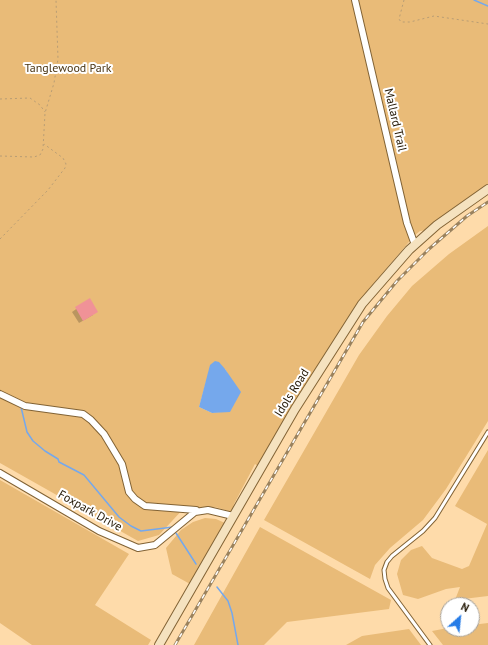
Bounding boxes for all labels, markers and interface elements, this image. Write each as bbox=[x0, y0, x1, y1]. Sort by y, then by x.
park label: Tanglewood Park bbox=[24, 62, 112, 76]
street label: Mallard Trail bbox=[381, 87, 409, 153]
street label: Idols Road bbox=[272, 366, 312, 420]
street label: Foxpark Drive bbox=[56, 488, 124, 534]
north arrow bbox=[440, 597, 480, 637]
text: N bbox=[459, 599, 471, 615]

